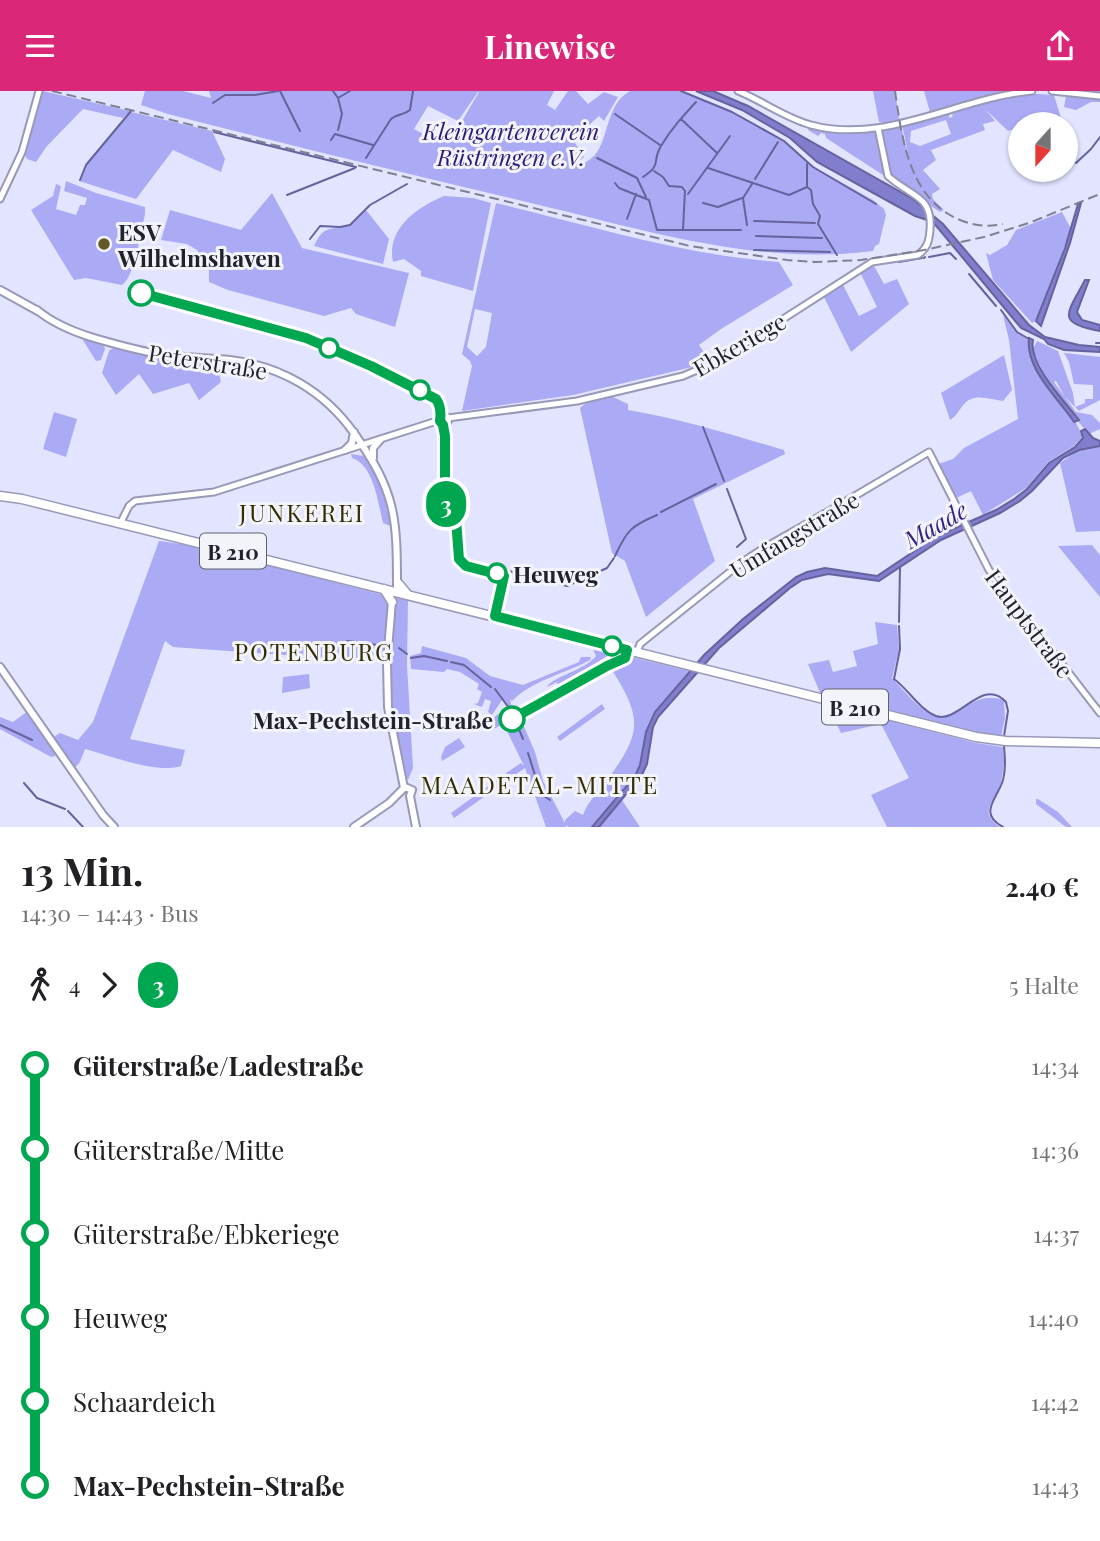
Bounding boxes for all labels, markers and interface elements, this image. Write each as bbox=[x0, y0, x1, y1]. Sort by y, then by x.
text: Linewise bbox=[484, 24, 616, 67]
icon: menu bbox=[21, 27, 59, 65]
icon: share bbox=[1041, 27, 1079, 65]
north arrow bbox=[1008, 112, 1078, 182]
map controls bbox=[1008, 112, 1078, 182]
park label: Kleingartenverein Rüstringen e.V. bbox=[422, 115, 599, 172]
place label: ESV Wilhelmshaven bbox=[117, 216, 281, 273]
marker: ESV Wilhelmshaven bbox=[96, 236, 112, 252]
unlabelled marker bbox=[128, 280, 154, 306]
street label: Ebkeriege bbox=[687, 305, 791, 383]
street label: Peterstraße bbox=[146, 336, 270, 386]
unlabelled marker bbox=[319, 338, 339, 358]
unlabelled marker bbox=[410, 380, 430, 400]
line badge: 3 bbox=[423, 481, 469, 527]
street label: Umfangstraße bbox=[724, 483, 864, 585]
text: 3 bbox=[440, 488, 452, 520]
water label: Maade bbox=[896, 493, 973, 556]
district label: JUNKEREI bbox=[238, 496, 365, 528]
road number: B 210 bbox=[200, 533, 266, 568]
place label: Heuweg bbox=[513, 558, 599, 589]
street label: Hauptstraße bbox=[979, 562, 1081, 684]
marker: Heuweg bbox=[487, 563, 507, 583]
district label: POTENBURG bbox=[234, 635, 394, 667]
unlabelled marker bbox=[602, 636, 622, 656]
road number: B 210 bbox=[822, 689, 888, 725]
place label: Max-Pechstein-Straße bbox=[253, 704, 493, 735]
marker: Max-Pechstein-Straße bbox=[499, 706, 525, 732]
district label: MAADETAL-MITTE bbox=[421, 768, 659, 800]
text: 13 Min. bbox=[21, 845, 143, 896]
text: 2.40 € bbox=[1005, 869, 1079, 904]
text: 14:30 – 14:43 · Bus bbox=[21, 897, 199, 928]
icon: walk bbox=[21, 966, 59, 1004]
icon: forward bbox=[90, 966, 128, 1004]
text: 4 bbox=[69, 969, 80, 1000]
text: 3 bbox=[152, 969, 164, 1001]
text: 5 Halte bbox=[1009, 969, 1079, 1000]
text: Güterstraße/Ladestraße bbox=[73, 1048, 364, 1083]
text: 14:34 bbox=[1031, 1050, 1079, 1081]
text: Güterstraße/Mitte bbox=[73, 1132, 284, 1167]
text: 14:36 bbox=[1031, 1134, 1079, 1165]
text: Güterstraße/Ebkeriege bbox=[73, 1216, 340, 1251]
text: 14:37 bbox=[1033, 1218, 1079, 1249]
text: Heuweg bbox=[73, 1300, 167, 1335]
text: 14:40 bbox=[1028, 1302, 1079, 1333]
text: Schaardeich bbox=[73, 1384, 216, 1419]
text: 14:42 bbox=[1031, 1386, 1079, 1417]
text: Max-Pechstein-Straße bbox=[73, 1468, 345, 1503]
text: 14:43 bbox=[1032, 1470, 1079, 1501]

